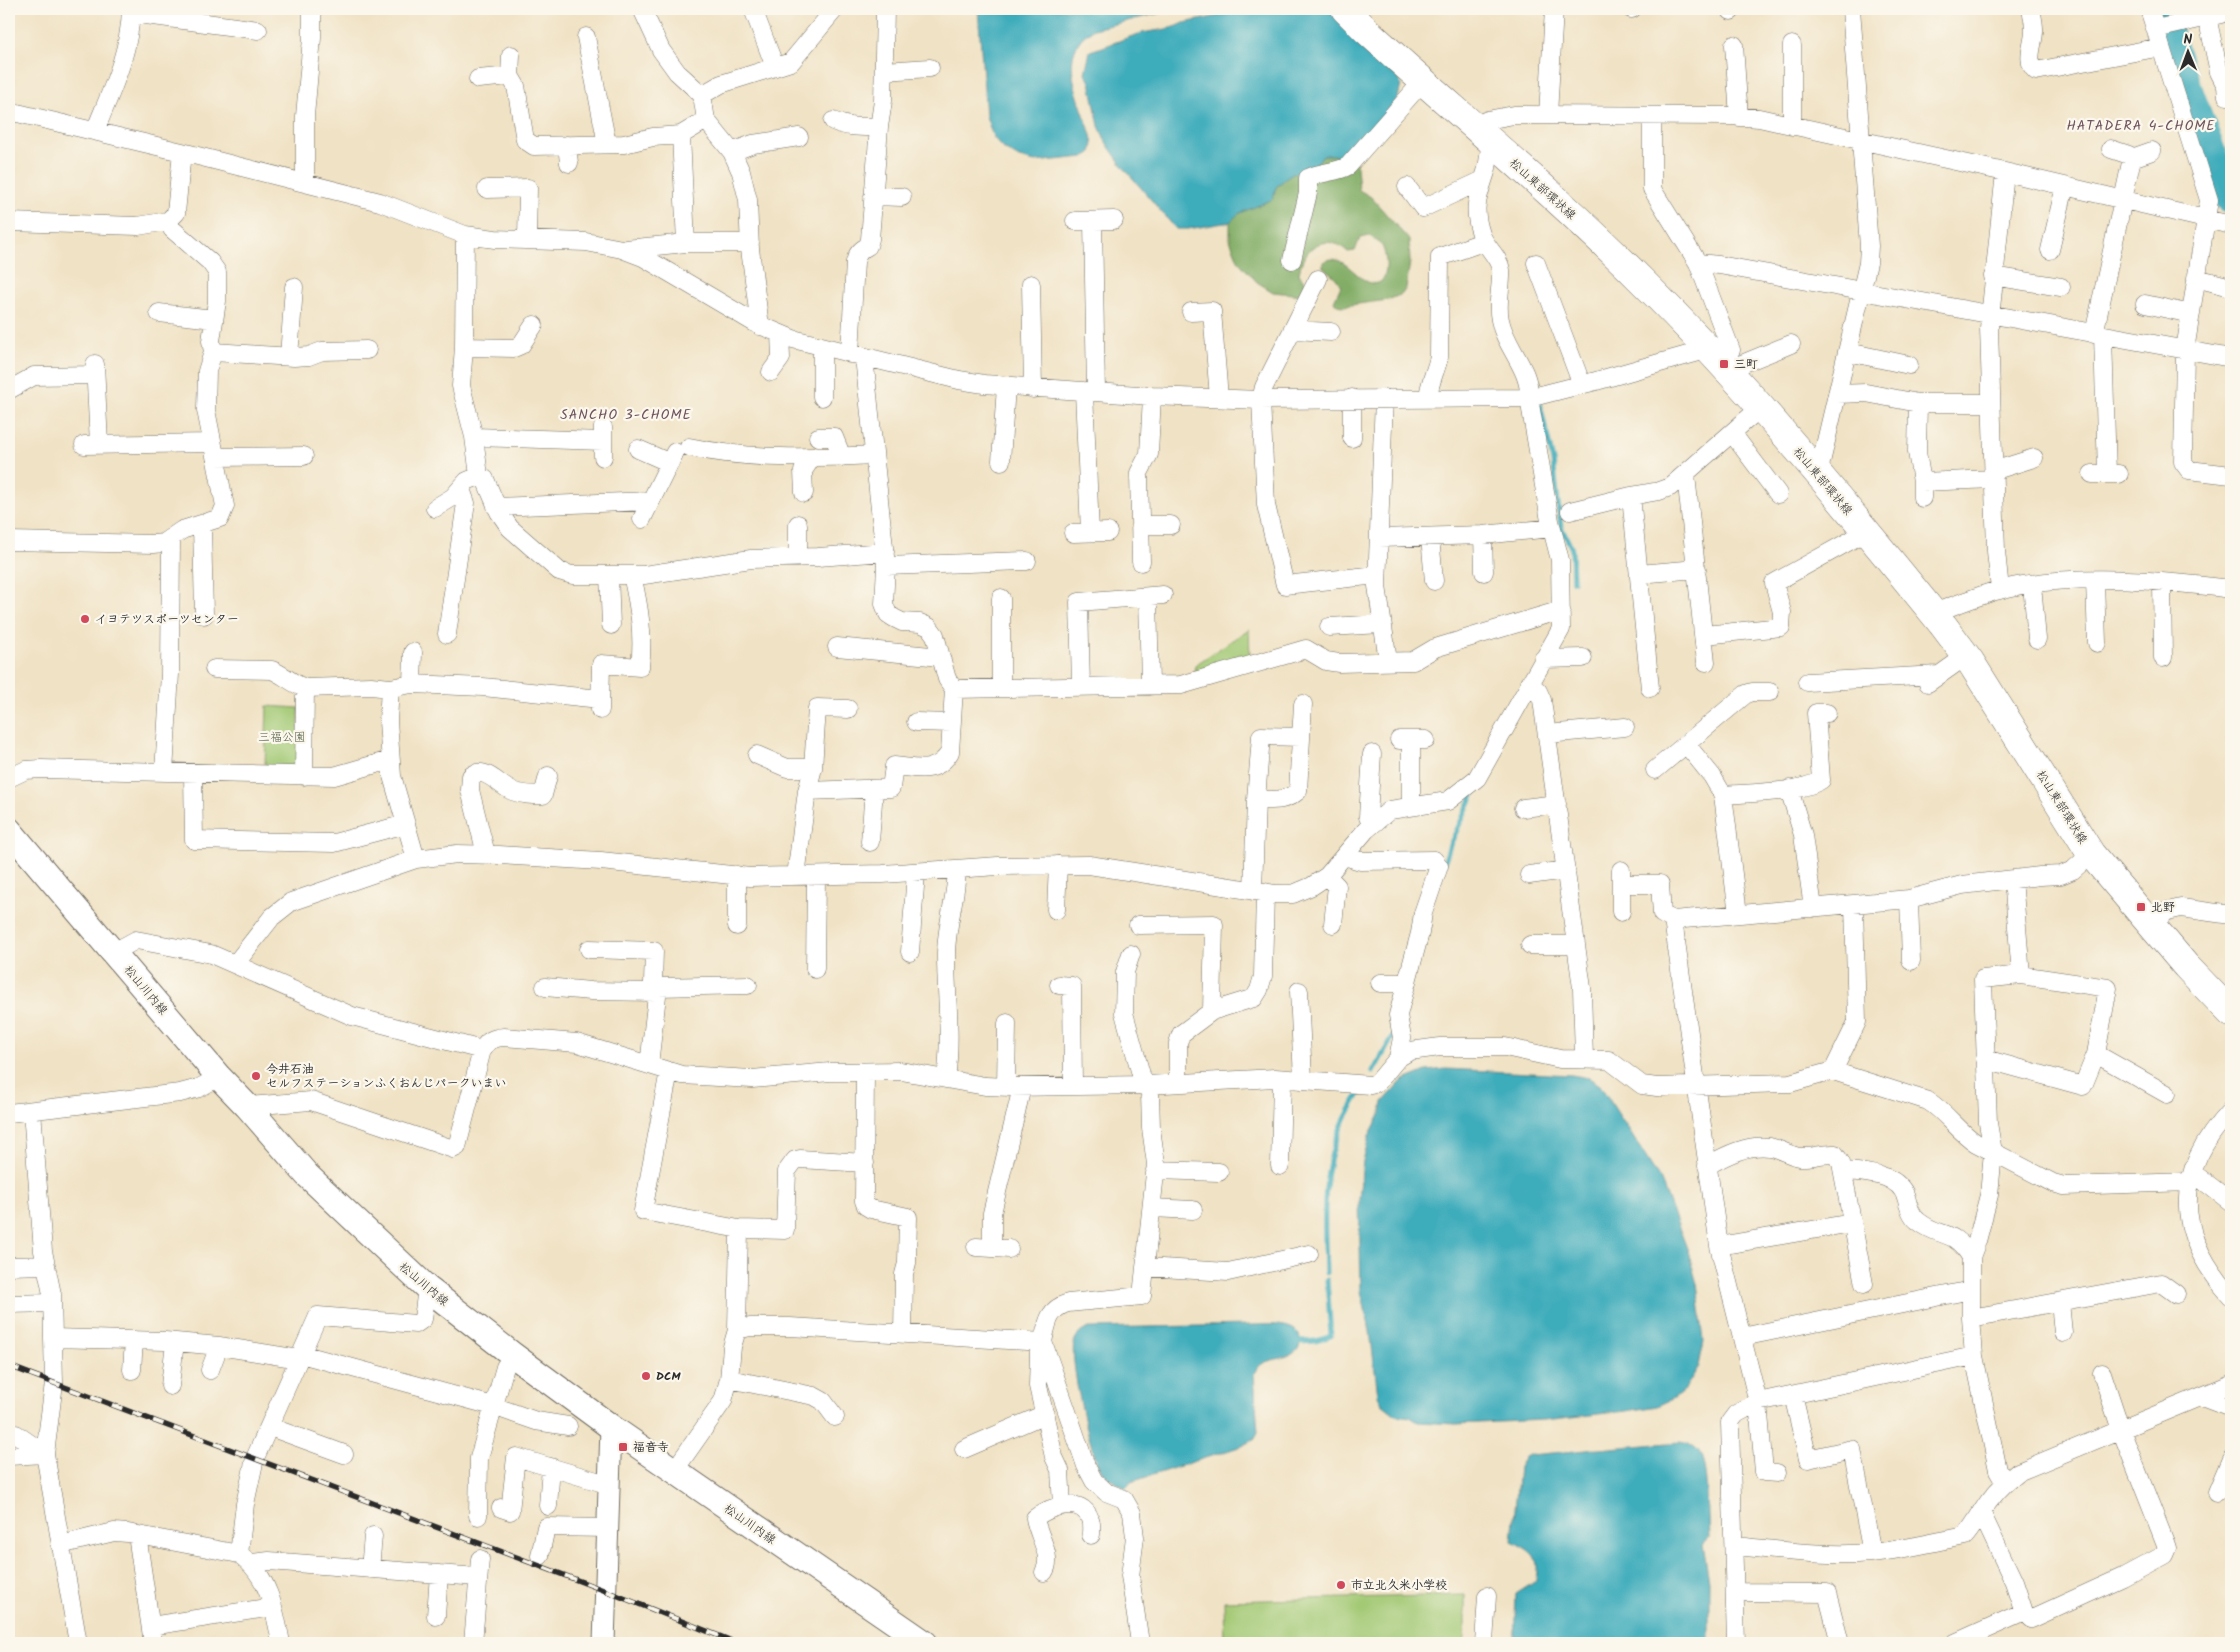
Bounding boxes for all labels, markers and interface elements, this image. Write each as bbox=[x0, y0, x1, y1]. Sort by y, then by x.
north arrow bbox=[2162, 28, 2212, 78]
text: N bbox=[2183, 29, 2193, 51]
district label: HATADERA 4-CHOME bbox=[2066, 115, 2216, 137]
street label: 松山東部環状線 bbox=[1505, 154, 1580, 225]
place label: 三町 bbox=[1734, 355, 1758, 374]
marker: 三町 bbox=[1718, 358, 1730, 370]
district label: SANCHO 3-CHOME bbox=[560, 404, 692, 426]
street label: 松山東部環状線 bbox=[1788, 443, 1857, 520]
place label: イヨテツスポーツセンター bbox=[95, 610, 239, 629]
marker: イヨテツスポーツセンター bbox=[79, 613, 91, 625]
park label: 三福公園 bbox=[258, 728, 306, 747]
street label: 松山東部環状線 bbox=[2031, 767, 2092, 848]
place label: 北野 bbox=[2151, 898, 2175, 917]
marker: 北野 bbox=[2135, 901, 2147, 913]
street label: 松山川内線 bbox=[119, 961, 172, 1019]
place label: 今井石油 セルフステーションふくおんじパークいまい bbox=[266, 1060, 506, 1093]
marker: 今井石油 セルフステーションふくおんじパークいまい bbox=[250, 1070, 262, 1082]
street label: 松山川内線 bbox=[395, 1258, 453, 1311]
place label: DCM bbox=[656, 1367, 681, 1386]
marker: DCM bbox=[640, 1370, 652, 1382]
place label: 福音寺 bbox=[633, 1438, 669, 1457]
marker: 福音寺 bbox=[617, 1441, 629, 1453]
street label: 松山川内線 bbox=[720, 1499, 780, 1549]
place label: 市立北久米小学校 bbox=[1351, 1576, 1447, 1595]
marker: 市立北久米小学校 bbox=[1335, 1579, 1347, 1591]

